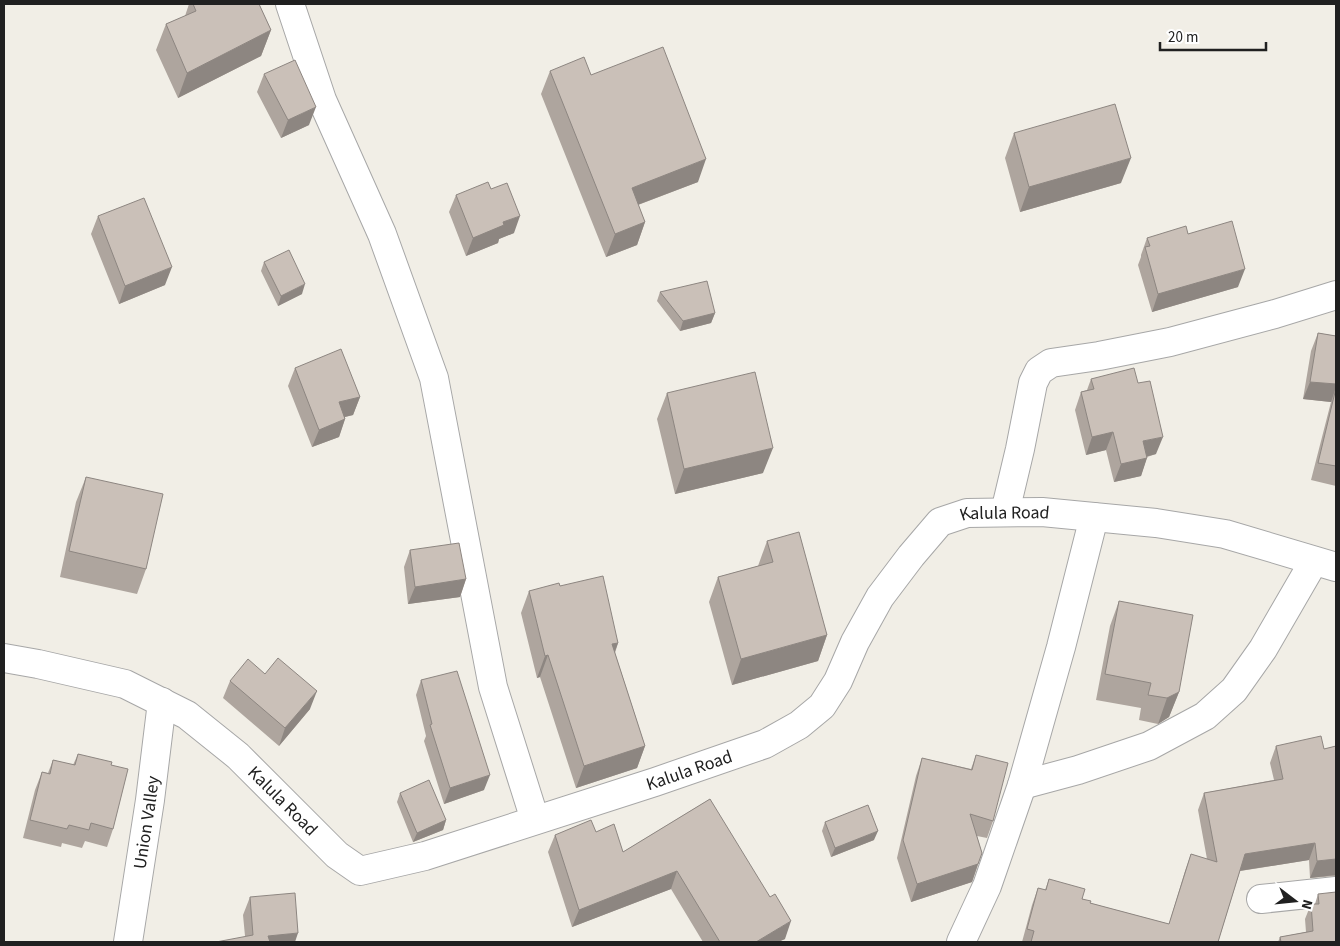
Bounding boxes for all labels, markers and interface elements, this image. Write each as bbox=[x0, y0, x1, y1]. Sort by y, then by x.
scale bar bbox=[1160, 20, 1266, 52]
text: 20 m bbox=[1168, 27, 1198, 48]
street label: Kalula Road bbox=[956, 499, 1051, 527]
street label: Kalula Road bbox=[643, 744, 736, 797]
street label: Kalula Road bbox=[242, 760, 323, 841]
street label: Union Valley bbox=[127, 774, 165, 871]
north arrow bbox=[1270, 876, 1320, 926]
text: N bbox=[1296, 897, 1317, 912]

